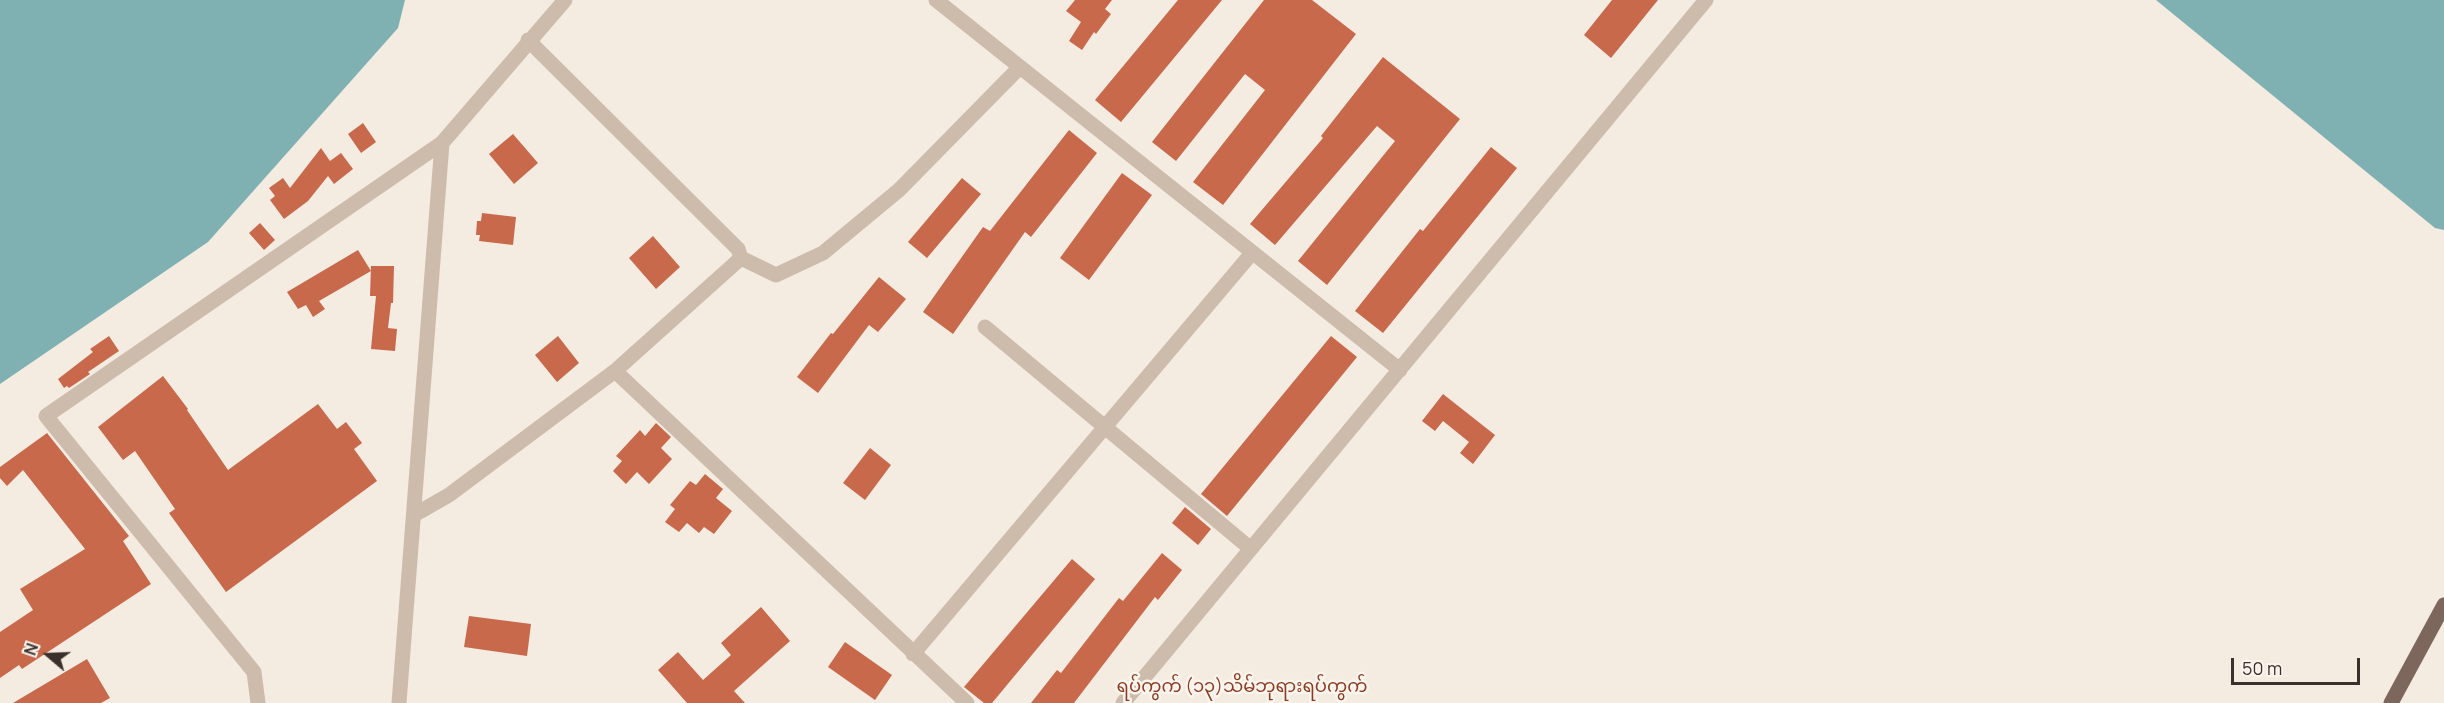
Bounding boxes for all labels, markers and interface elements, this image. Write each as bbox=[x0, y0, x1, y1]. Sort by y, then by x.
north arrow bbox=[18, 625, 78, 685]
text: N bbox=[19, 640, 43, 658]
scale bar bbox=[2234, 646, 2363, 684]
text: 50 m bbox=[2242, 656, 2282, 680]
district label: ရပ်ကွက် (၁၃)သိမ်ဘုရားရပ်ကွက် bbox=[1117, 676, 1367, 698]

